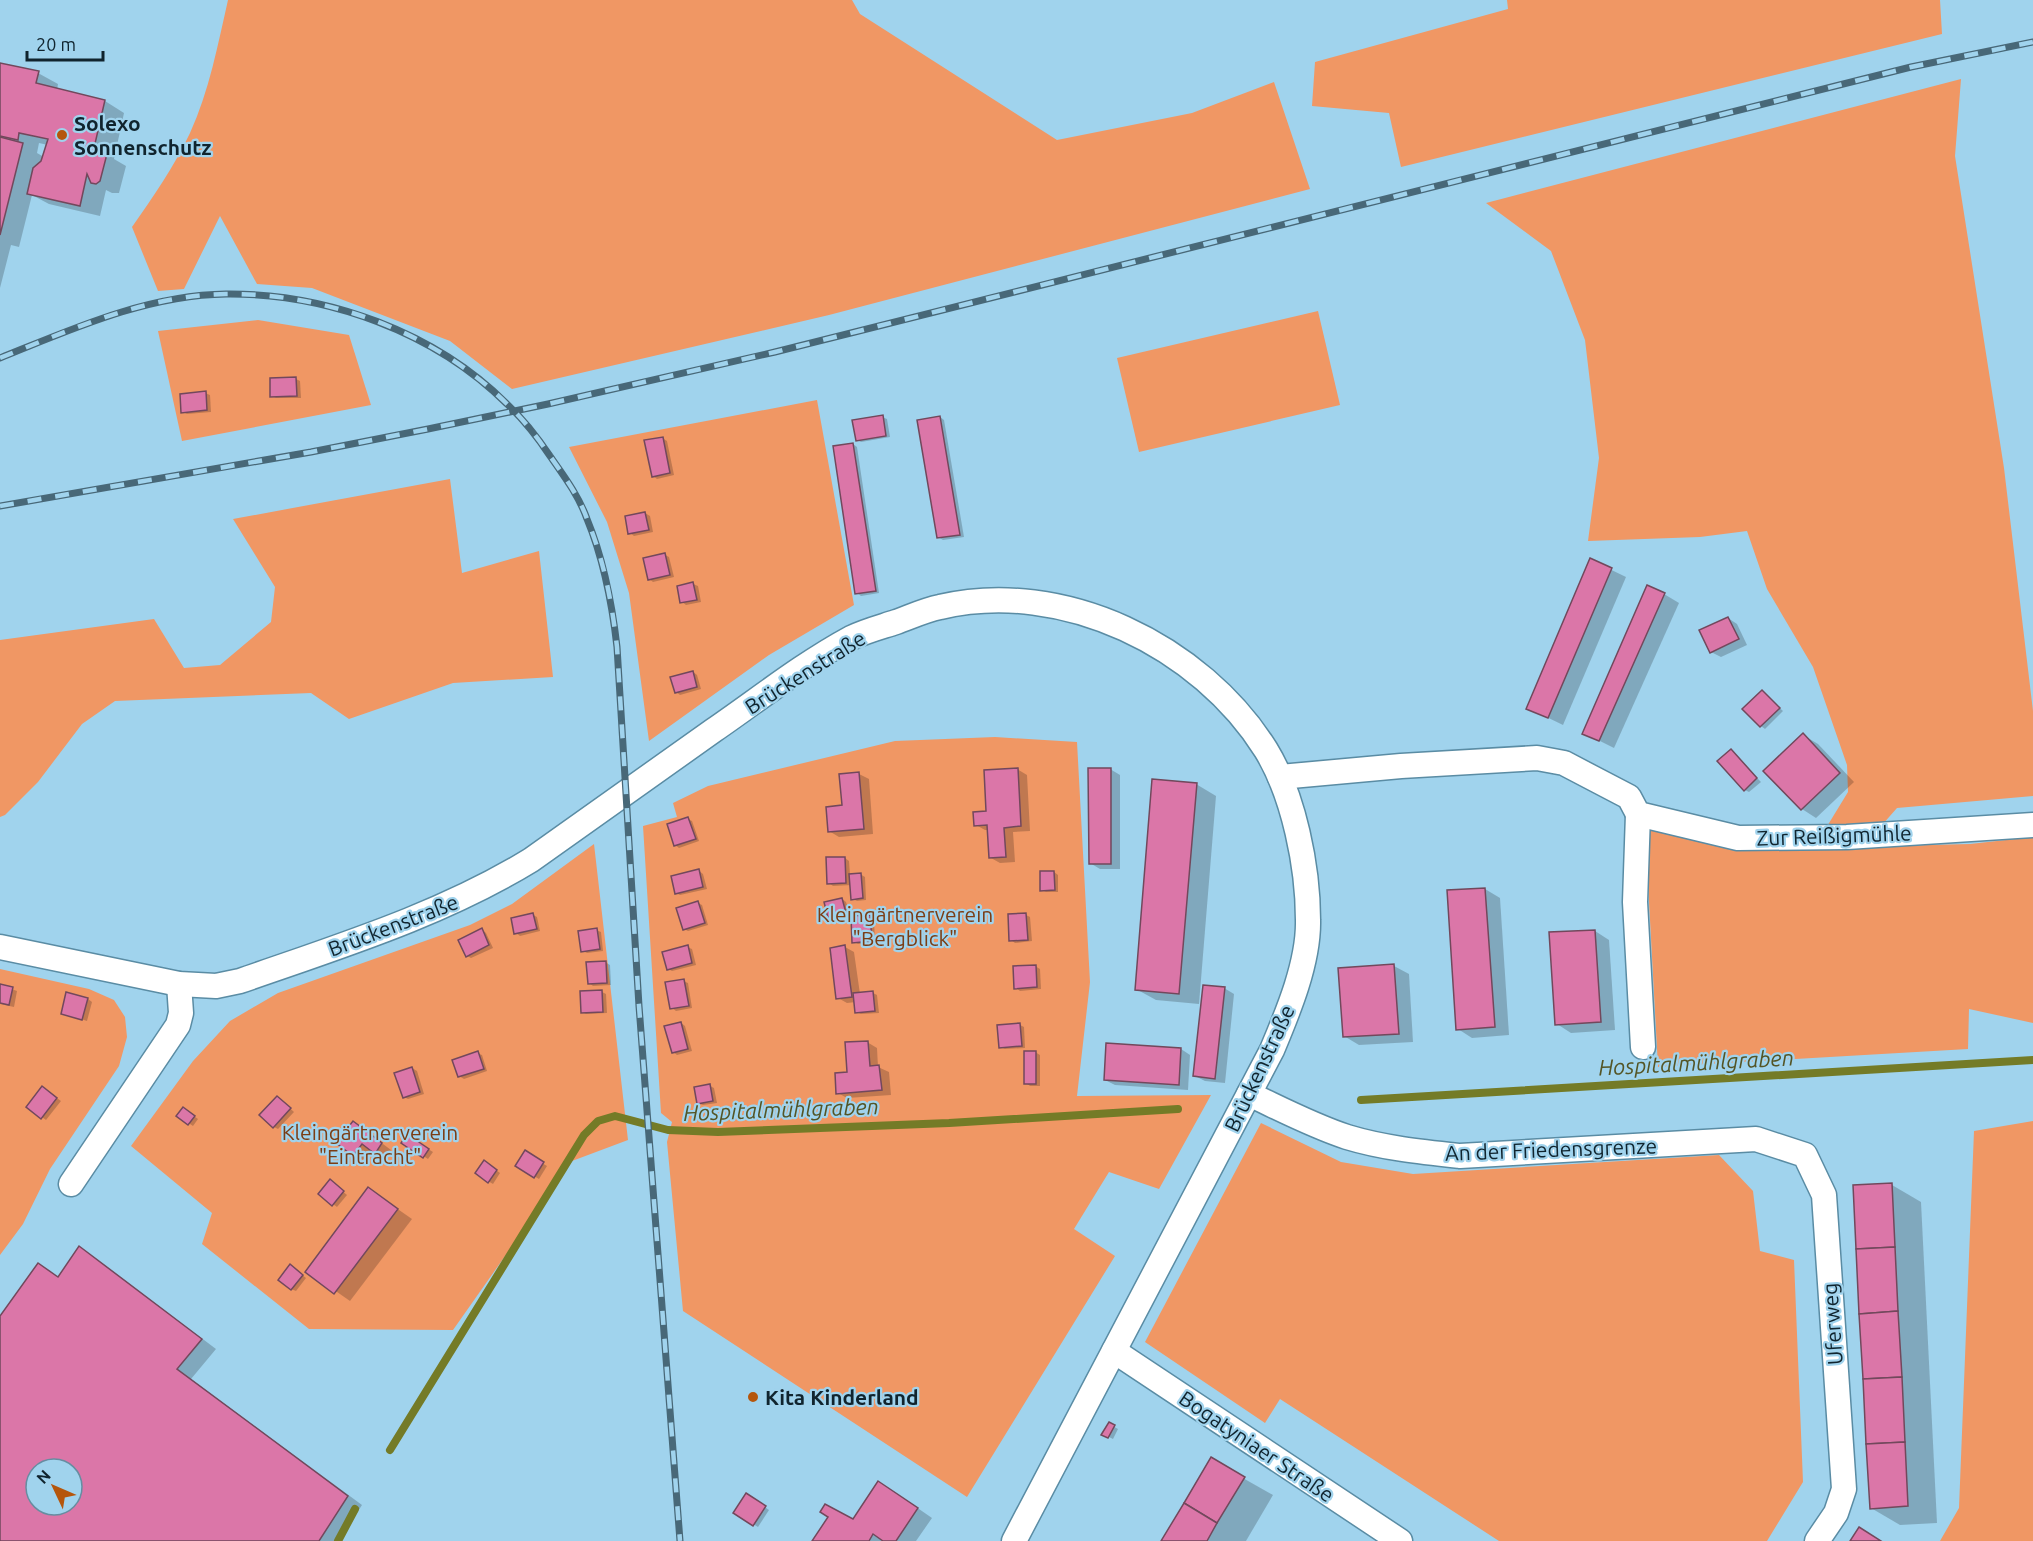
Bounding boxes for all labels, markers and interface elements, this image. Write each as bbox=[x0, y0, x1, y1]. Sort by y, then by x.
scale bar bbox=[27, 24, 104, 62]
text: 20 m bbox=[36, 34, 76, 54]
place label: Solexo Sonnenschutz bbox=[74, 111, 212, 159]
marker: Solexo Sonnenschutz bbox=[55, 128, 69, 142]
street label: Brückenstraße bbox=[740, 625, 870, 719]
street label: Zur Reißigmühle bbox=[1756, 820, 1912, 850]
street label: Brückenstraße bbox=[325, 889, 461, 961]
park label: Kleingärtnerverein "Bergblick" bbox=[817, 902, 993, 950]
street label: Brückenstraße bbox=[1219, 1001, 1299, 1135]
water label: Hospitalmühlgraben bbox=[1598, 1044, 1794, 1080]
water label: Hospitalmühlgraben bbox=[683, 1093, 879, 1125]
park label: Kleingärtnerverein "Eintracht" bbox=[282, 1120, 458, 1168]
street label: An der Friedensgrenze bbox=[1445, 1133, 1657, 1165]
street label: Uferweg bbox=[1817, 1282, 1847, 1366]
place label: Kita Kinderland bbox=[765, 1385, 919, 1409]
street label: Bogatyniaer Straße bbox=[1175, 1385, 1339, 1507]
marker: Kita Kinderland bbox=[746, 1390, 760, 1404]
north arrow bbox=[24, 1457, 84, 1517]
text: N bbox=[33, 1466, 54, 1487]

